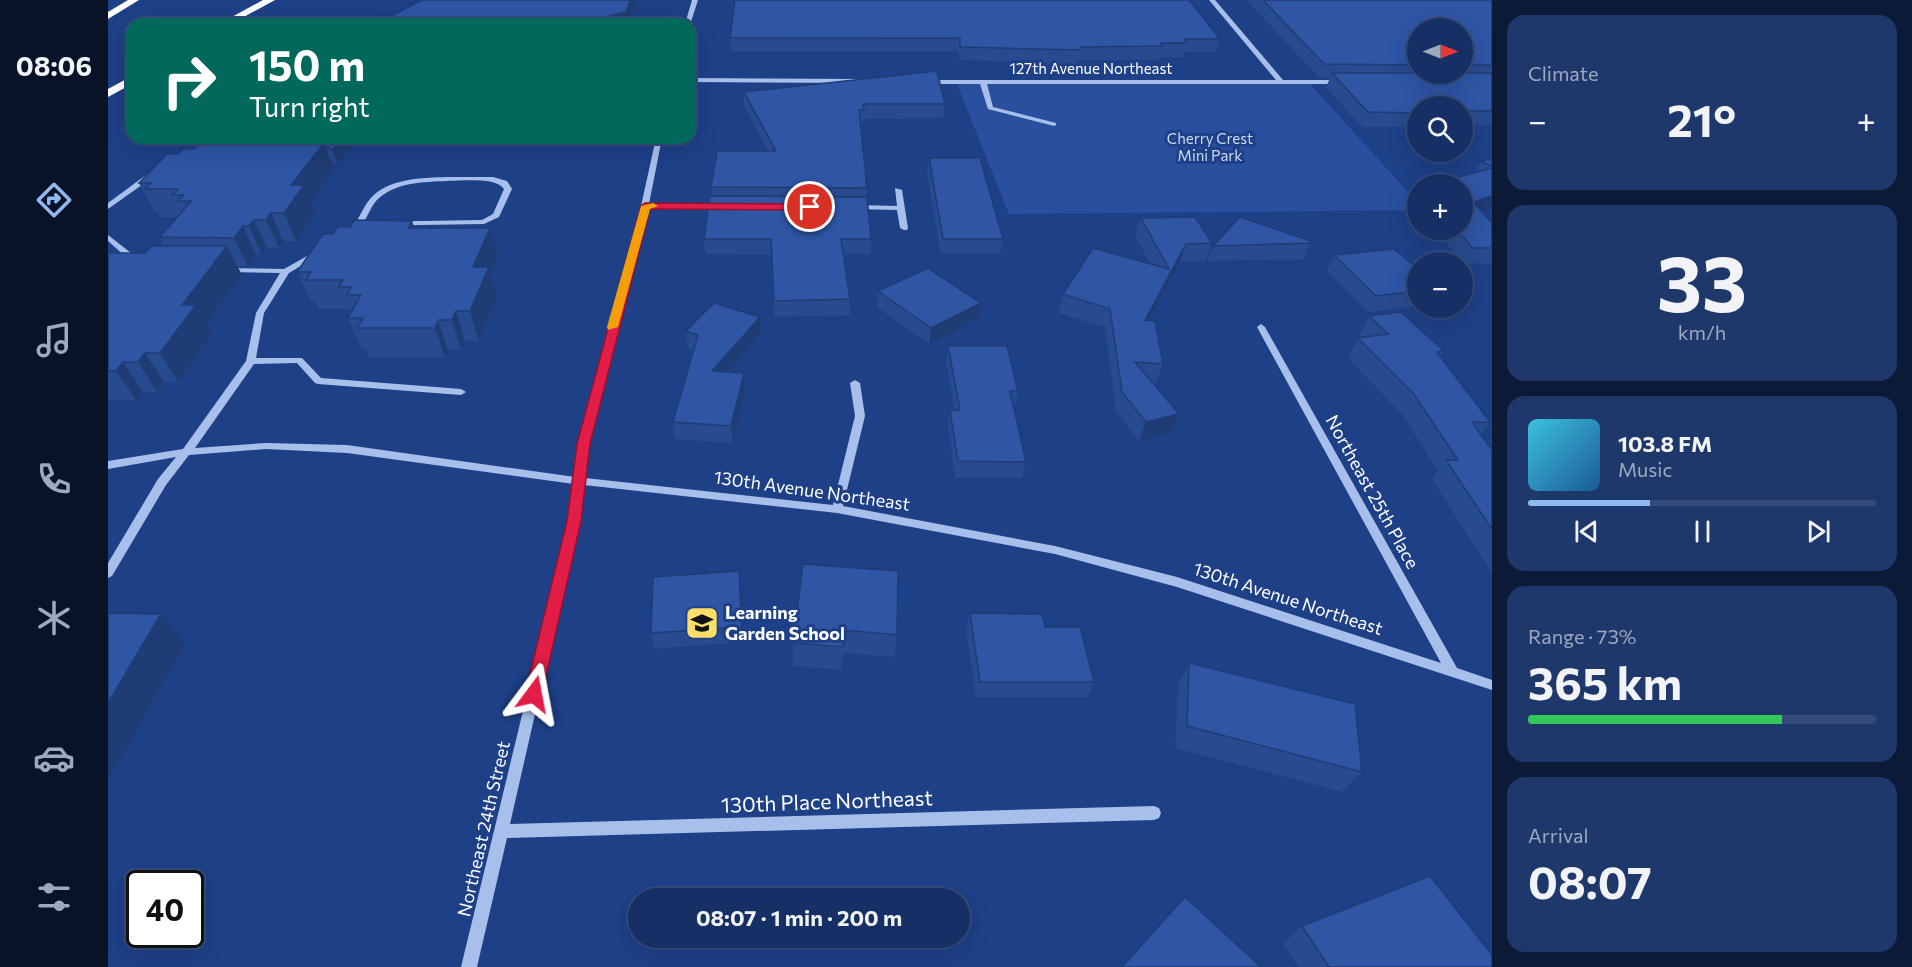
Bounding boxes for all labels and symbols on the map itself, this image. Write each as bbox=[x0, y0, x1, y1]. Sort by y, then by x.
north arrow bbox=[1407, 18, 1473, 84]
street label: 127th Avenue Northeast bbox=[1010, 59, 1172, 77]
park label: Cherry Crest Mini Park bbox=[1167, 129, 1253, 164]
pin bbox=[784, 181, 835, 232]
street label: Northeast 25th Place bbox=[1322, 411, 1424, 572]
street label: 130th Avenue Northeast bbox=[713, 465, 912, 515]
street label: 130th Avenue Northeast bbox=[1191, 557, 1386, 639]
place label: Learning Garden School bbox=[725, 601, 845, 644]
school or university icon: Learning Garden School bbox=[684, 605, 720, 641]
position arrow bbox=[502, 662, 566, 726]
street label: Northeast 24th Street bbox=[452, 739, 514, 919]
street label: 130th Place Northeast bbox=[721, 784, 933, 817]
speed limit sign: 40 bbox=[126, 870, 204, 948]

